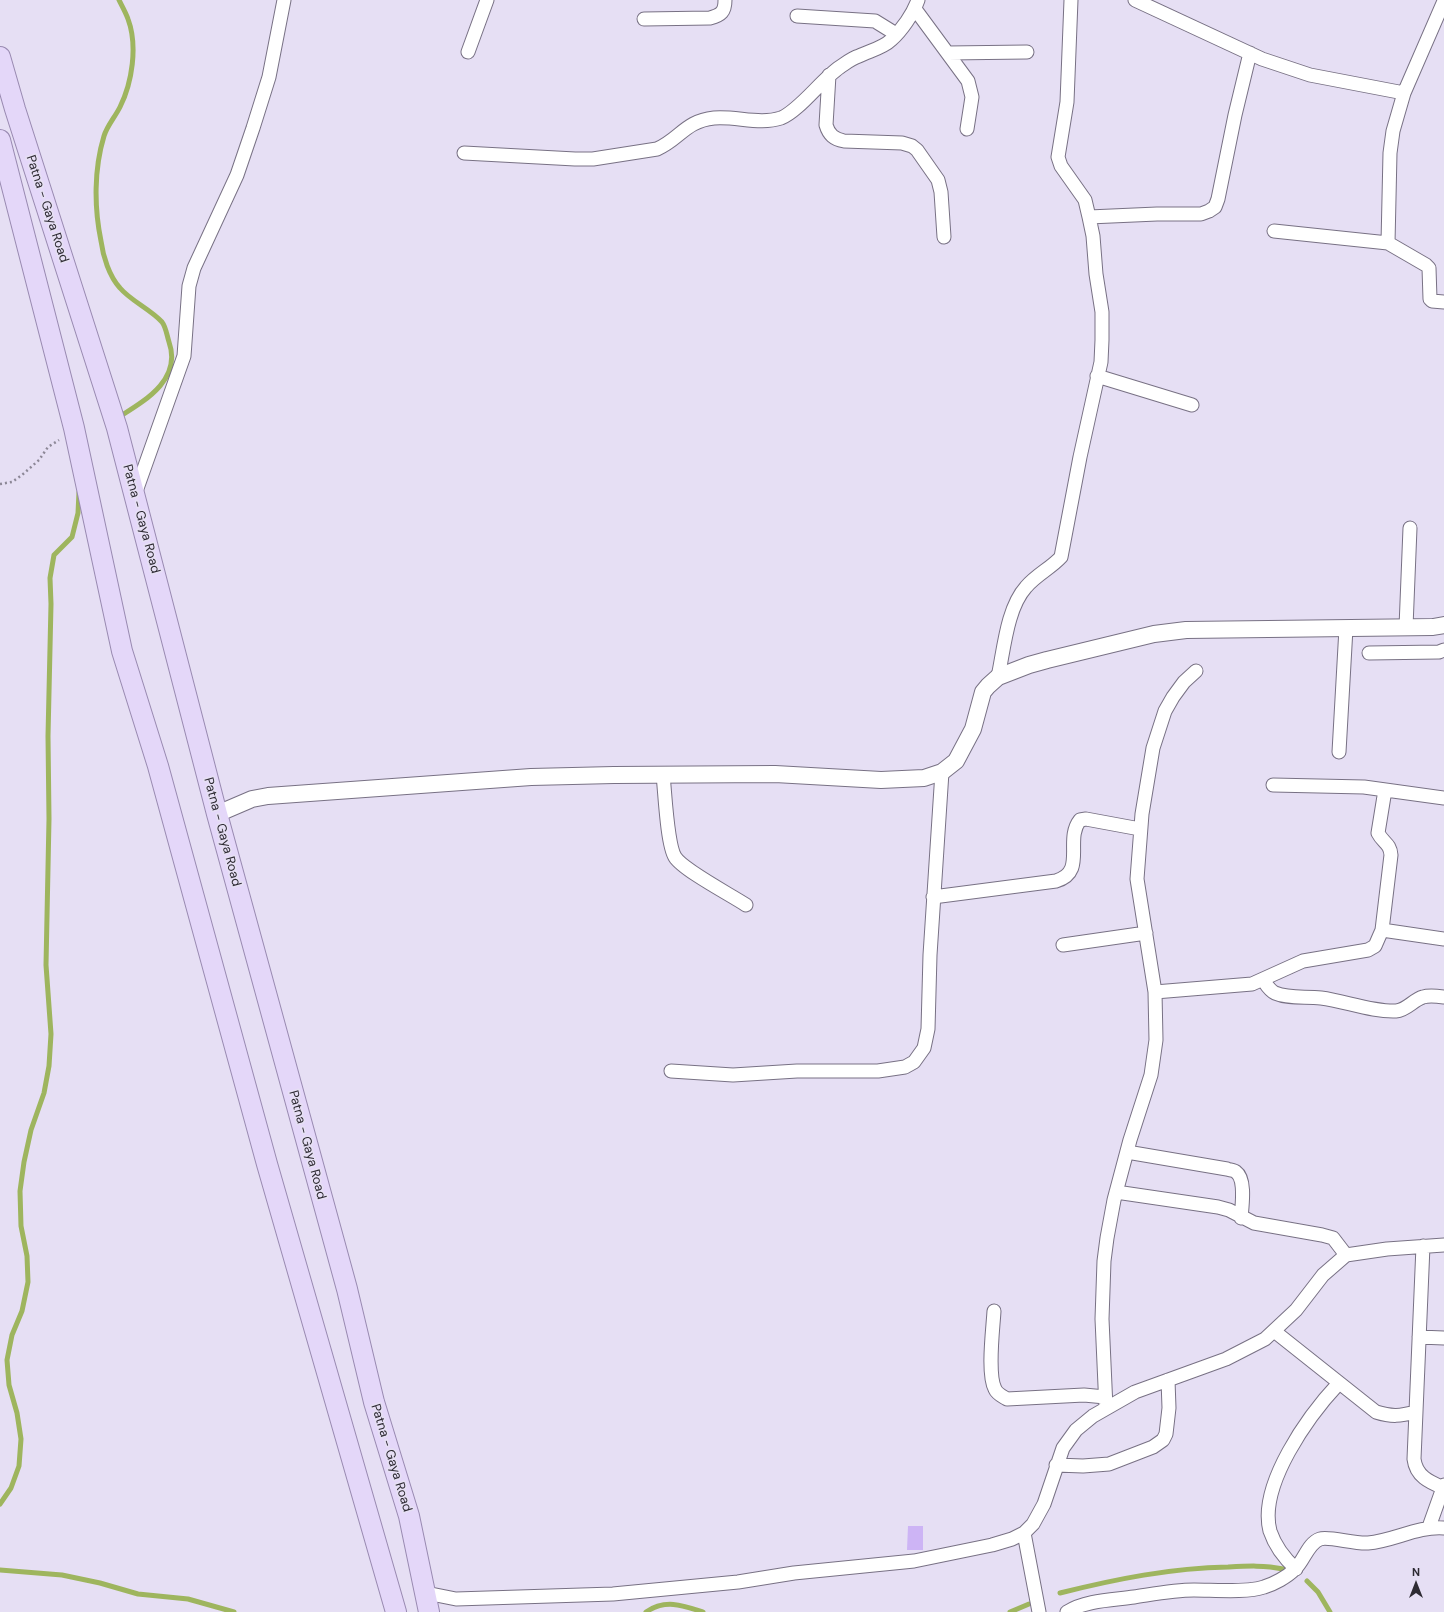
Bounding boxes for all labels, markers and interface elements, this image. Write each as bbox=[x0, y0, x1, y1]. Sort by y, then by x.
street label: Patna - Gaya Road bbox=[22, 153, 72, 265]
street label: Patna - Gaya Road bbox=[119, 463, 163, 575]
street label: Patna - Gaya Road bbox=[200, 776, 244, 888]
street label: Patna - Gaya Road bbox=[285, 1089, 329, 1201]
street label: Patna - Gaya Road bbox=[367, 1402, 415, 1514]
north arrow bbox=[1396, 1564, 1436, 1604]
text: N bbox=[1412, 1565, 1420, 1579]

